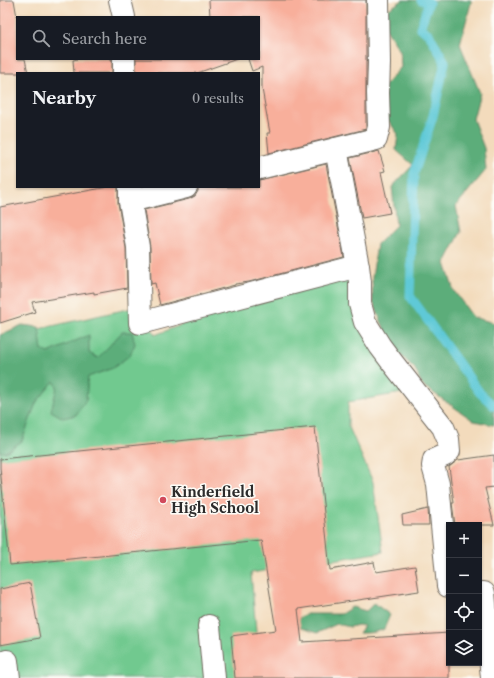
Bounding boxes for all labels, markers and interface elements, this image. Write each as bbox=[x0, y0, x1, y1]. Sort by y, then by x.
search box bbox=[16, 16, 260, 60]
icon: search bbox=[30, 27, 52, 49]
text: Search here bbox=[62, 29, 147, 48]
text: Nearby bbox=[32, 88, 96, 108]
text: 0 results bbox=[192, 90, 244, 106]
place label: Kinderfield High School bbox=[171, 483, 259, 517]
marker: Kinderfield High School bbox=[158, 495, 168, 505]
map controls bbox=[446, 522, 482, 666]
button: + bbox=[446, 522, 482, 558]
button: − bbox=[446, 558, 482, 594]
button: locate bbox=[446, 594, 482, 630]
button: layers bbox=[446, 630, 482, 666]

